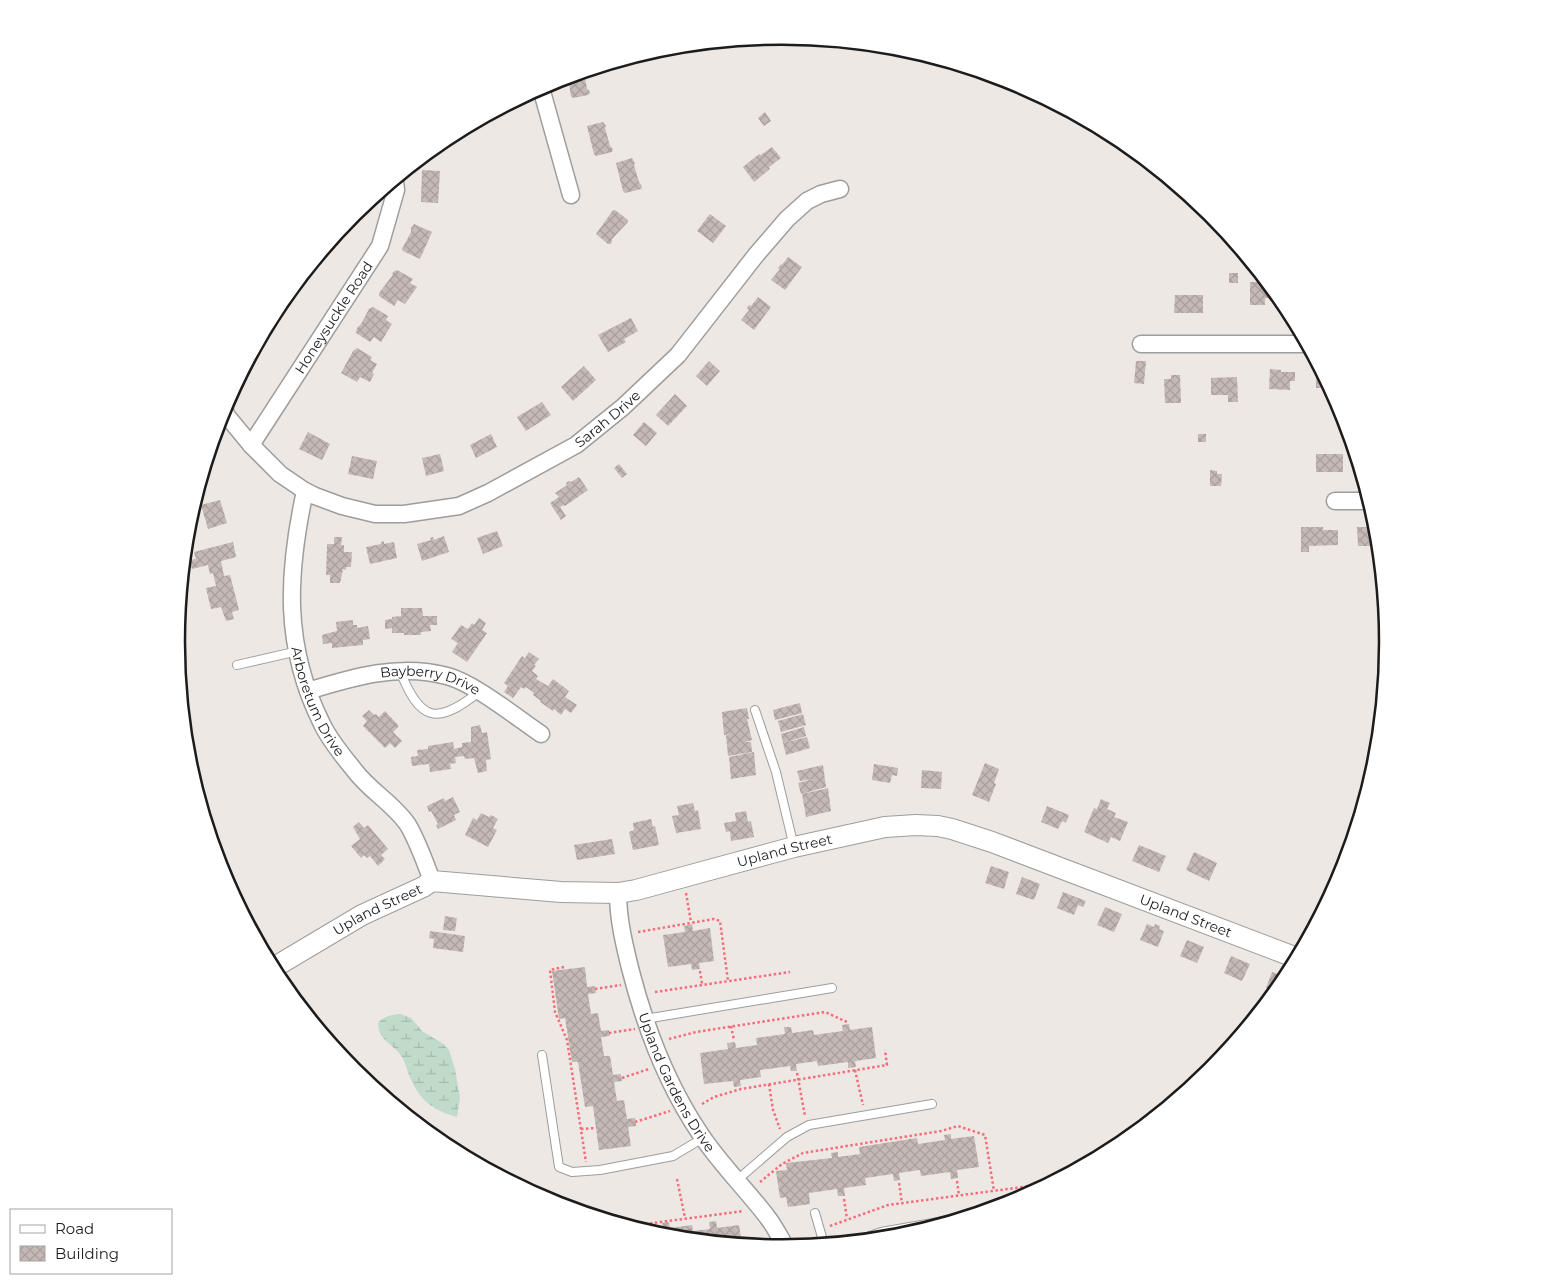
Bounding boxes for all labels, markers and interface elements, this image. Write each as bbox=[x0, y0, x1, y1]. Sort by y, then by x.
street label: Honeysuckle Road bbox=[291, 258, 377, 377]
street label: Sarah Drive bbox=[571, 386, 644, 451]
street label: Arboretum Drive bbox=[287, 645, 349, 760]
street label: Bayberry Drive bbox=[379, 662, 484, 699]
street label: Upland Street bbox=[735, 830, 834, 871]
street label: Upland Street bbox=[330, 879, 425, 939]
street label: Upland Street bbox=[1137, 890, 1235, 942]
street label: Upland Gardens Drive bbox=[634, 1010, 719, 1156]
legend bbox=[10, 1209, 172, 1274]
text: Road bbox=[55, 1219, 94, 1238]
text: Building bbox=[55, 1244, 119, 1263]

